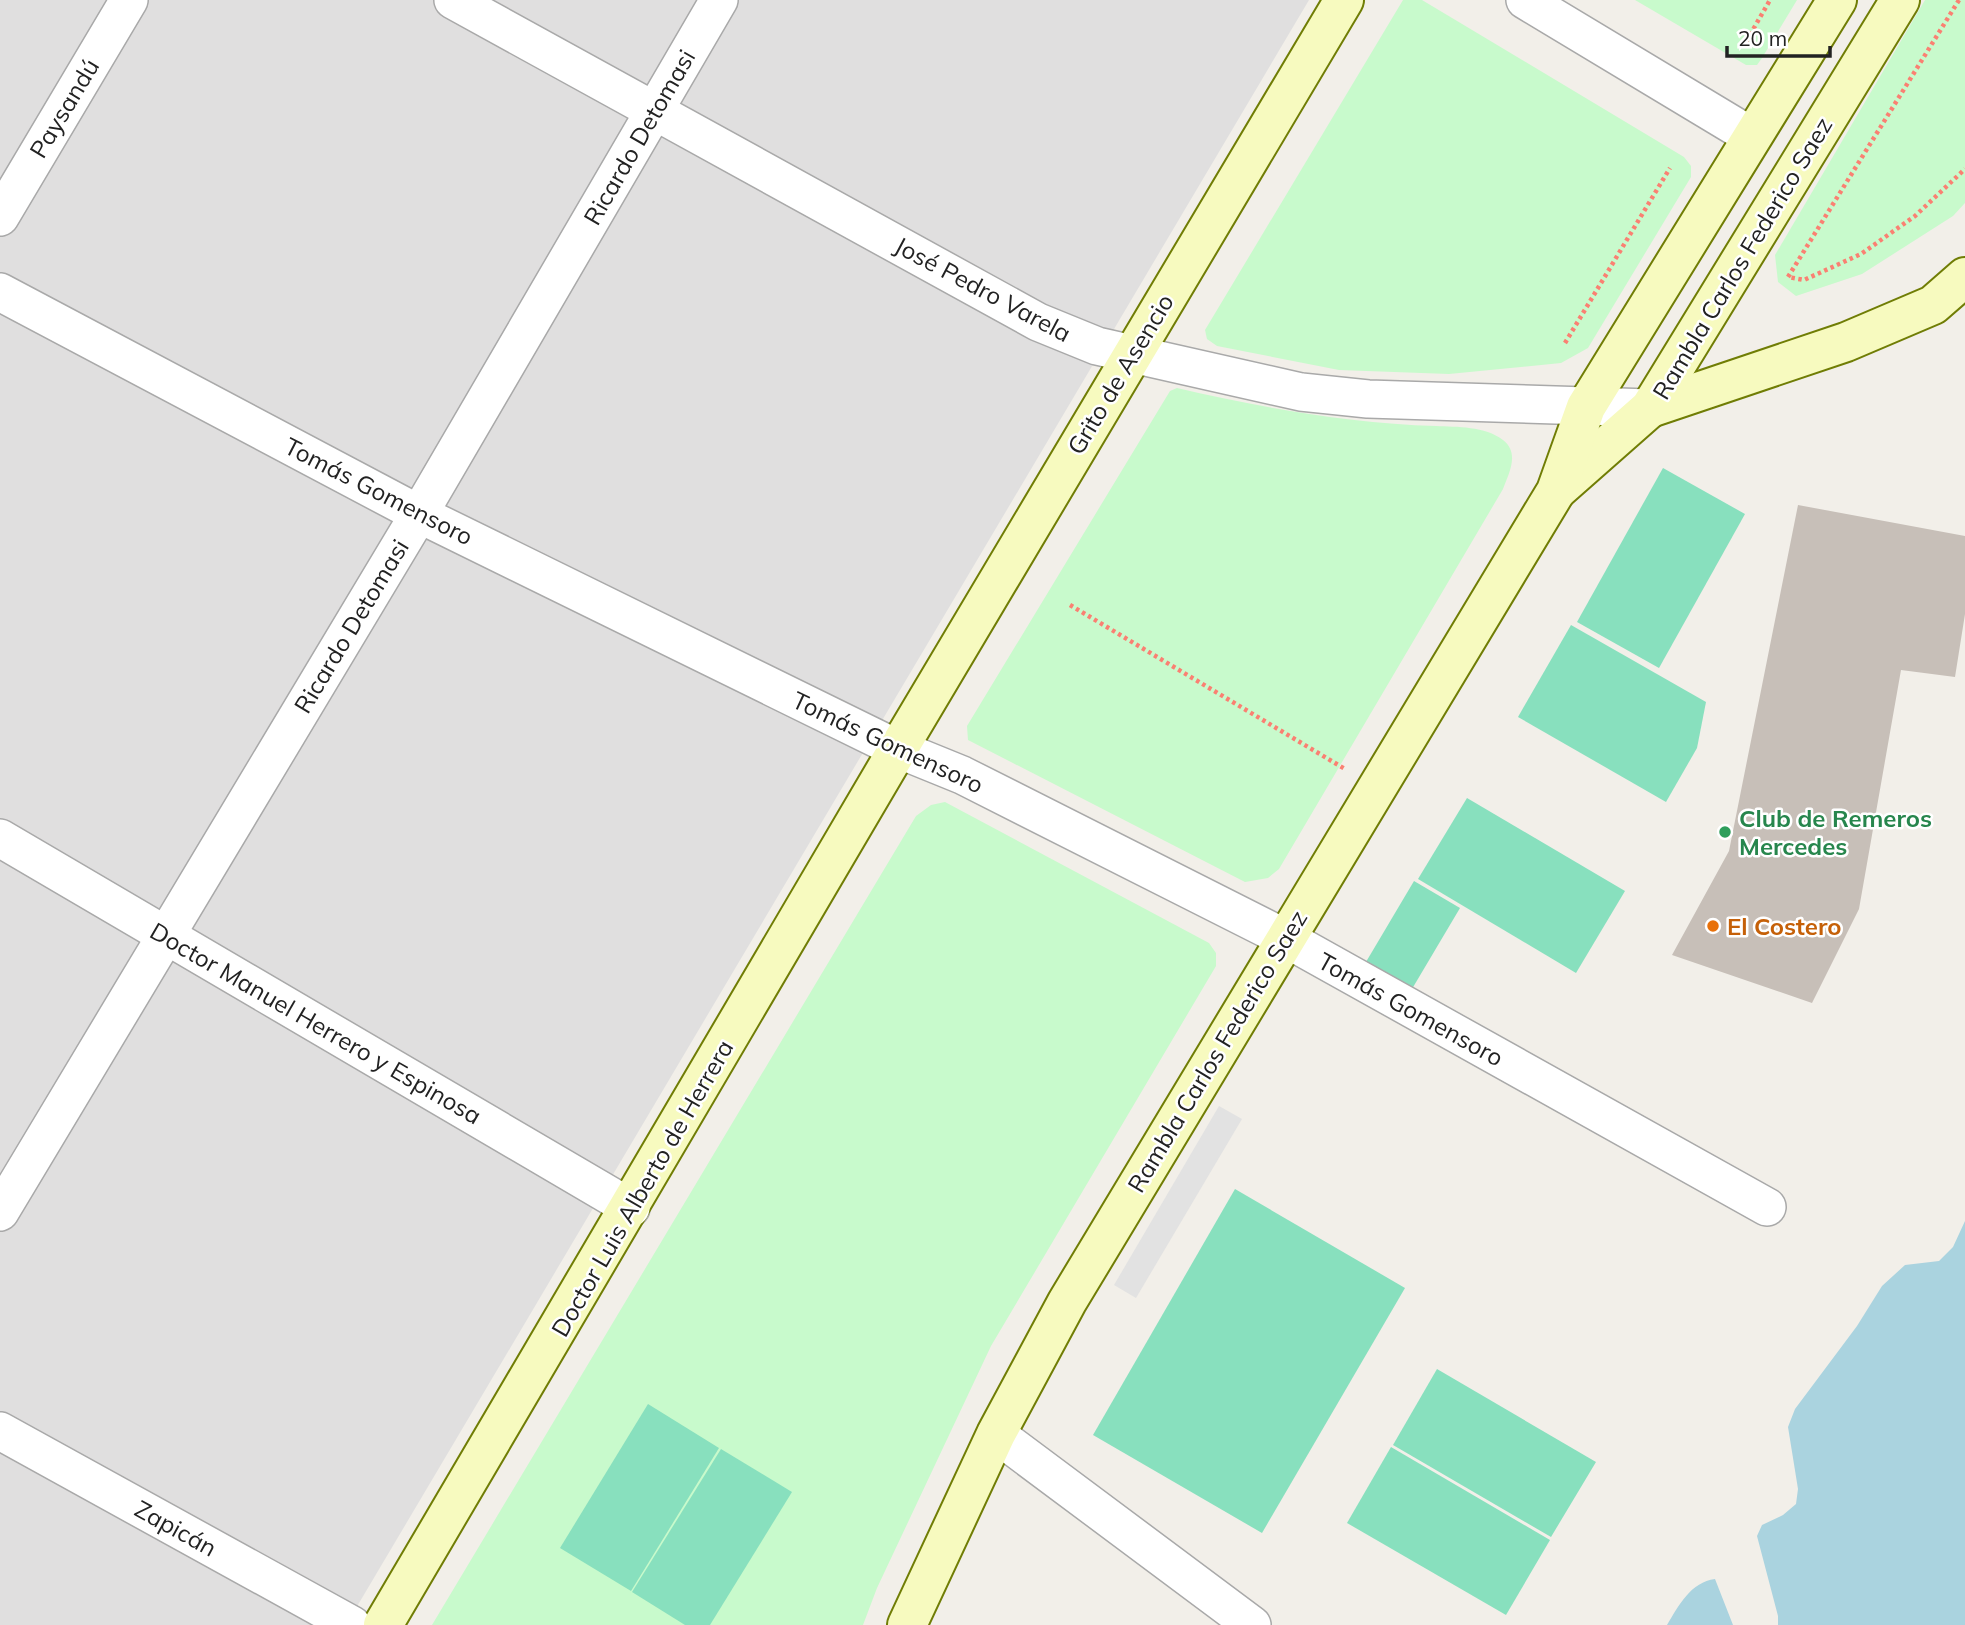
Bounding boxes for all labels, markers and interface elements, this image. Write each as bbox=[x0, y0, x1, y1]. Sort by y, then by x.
scale bar bbox=[1727, 14, 1830, 58]
text: 20 m bbox=[1738, 25, 1787, 51]
street label: Ricardo Detomasi bbox=[577, 44, 701, 230]
street label: Paysandú bbox=[23, 53, 105, 163]
street label: Rambla Carlos Federico Saez bbox=[1646, 111, 1838, 405]
street label: José Pedro Varela bbox=[890, 230, 1076, 348]
street label: Grito de Asencio bbox=[1060, 288, 1180, 460]
street label: Tomás Gomensoro bbox=[280, 431, 478, 551]
street label: Ricardo Detomasi bbox=[287, 534, 415, 718]
street label: Tomás Gomensoro bbox=[788, 685, 988, 799]
place label: Club de Remeros Mercedes bbox=[1739, 803, 1932, 861]
marker: Club de Remeros Mercedes bbox=[1717, 824, 1733, 840]
street label: Rambla Carlos Federico Saez bbox=[1121, 904, 1313, 1198]
place label: El Costero bbox=[1727, 911, 1841, 941]
street label: Doctor Manuel Herrero y Espinosa bbox=[145, 916, 487, 1130]
marker: El Costero bbox=[1705, 918, 1721, 934]
street label: Tomás Gomensoro bbox=[1313, 946, 1509, 1072]
street label: Doctor Luis Alberto de Herrera bbox=[545, 1034, 739, 1342]
street label: Zapicán bbox=[130, 1493, 222, 1563]

